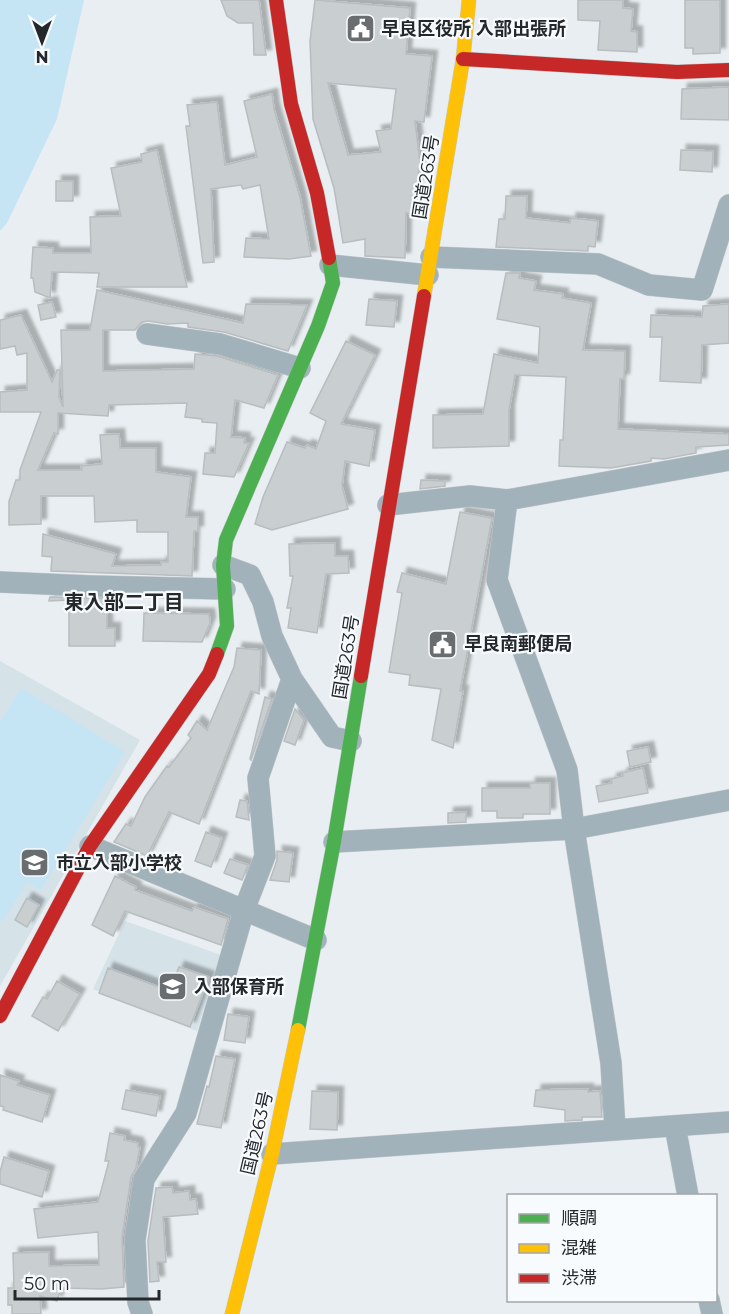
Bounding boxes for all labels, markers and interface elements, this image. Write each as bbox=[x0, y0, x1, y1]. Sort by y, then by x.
north arrow bbox=[12, 12, 72, 72]
public building icon: 早良区役所 入部出張所 bbox=[344, 13, 376, 45]
place label: 早良区役所 入部出張所 bbox=[381, 18, 566, 40]
text: N bbox=[36, 47, 48, 66]
street label: 国道263号 bbox=[408, 133, 444, 221]
district label: 東入部二丁目 bbox=[64, 590, 184, 614]
street label: 国道263号 bbox=[328, 613, 364, 701]
public building icon: 早良南郵便局 bbox=[427, 628, 459, 660]
place label: 早良南郵便局 bbox=[464, 633, 572, 655]
school or university icon: 市立入部小学校 bbox=[19, 847, 51, 879]
place label: 市立入部小学校 bbox=[56, 852, 182, 874]
school or university icon: 入部保育所 bbox=[157, 971, 189, 1003]
place label: 入部保育所 bbox=[194, 976, 284, 998]
street label: 国道263号 bbox=[237, 1089, 277, 1177]
legend bbox=[507, 1194, 717, 1302]
text: 順調 bbox=[561, 1207, 597, 1229]
text: 混雑 bbox=[561, 1237, 597, 1259]
scale bar bbox=[15, 1263, 159, 1301]
text: 渋滞 bbox=[561, 1267, 597, 1289]
text: 50 m bbox=[24, 1273, 70, 1295]

